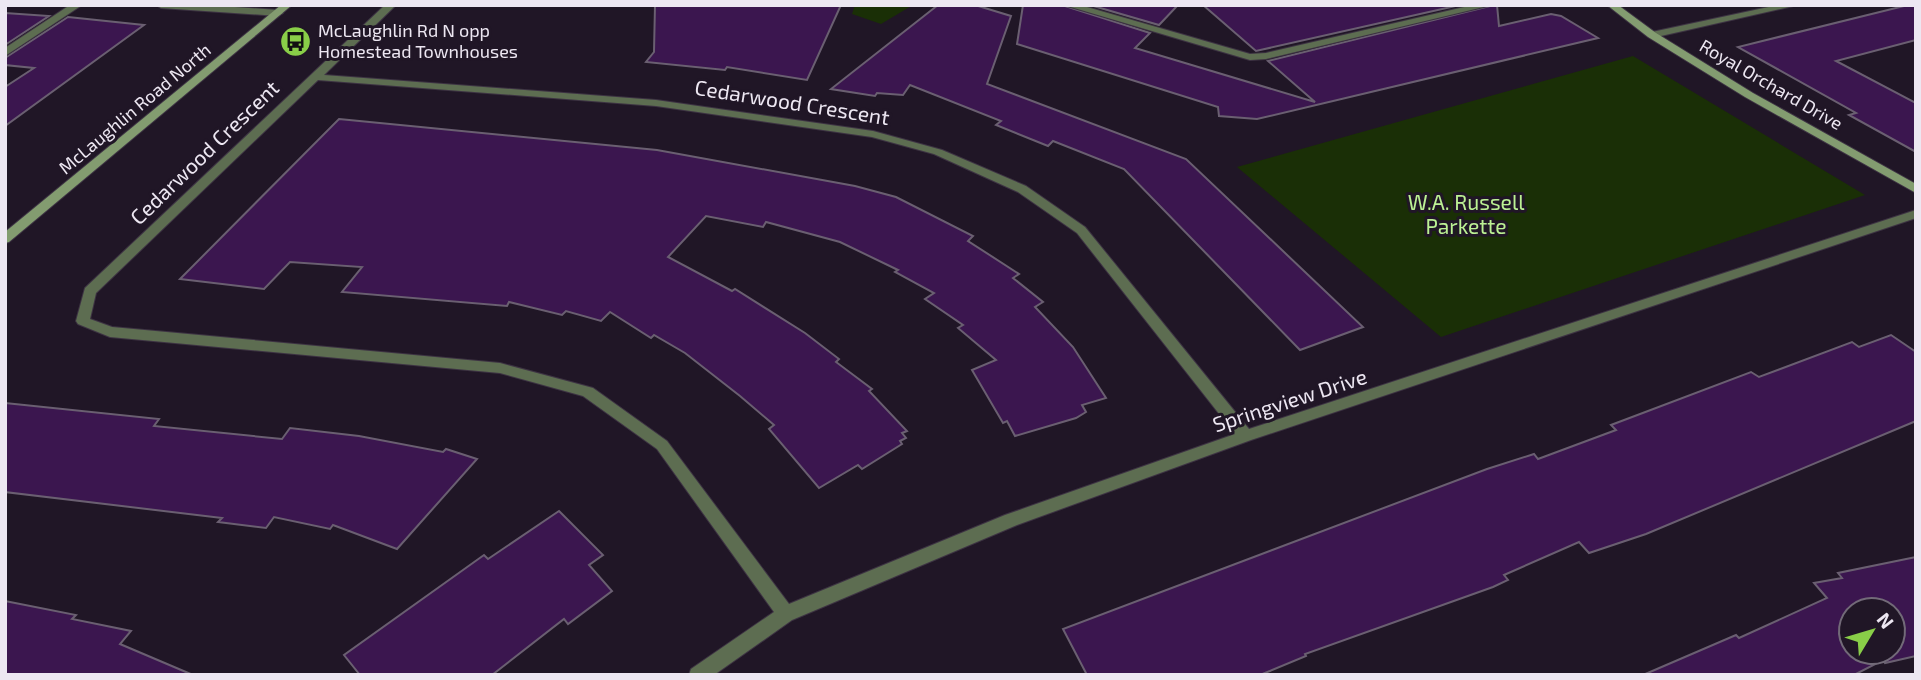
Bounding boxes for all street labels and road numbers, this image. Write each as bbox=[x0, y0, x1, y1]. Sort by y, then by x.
street label: Royal Orchard Drive bbox=[1696, 34, 1847, 134]
street label: McLaughlin Road North bbox=[54, 38, 215, 178]
street label: Cedarwood Crescent bbox=[693, 74, 891, 129]
street label: Cedarwood Crescent bbox=[125, 75, 283, 229]
street label: Springview Drive bbox=[1209, 363, 1370, 436]

